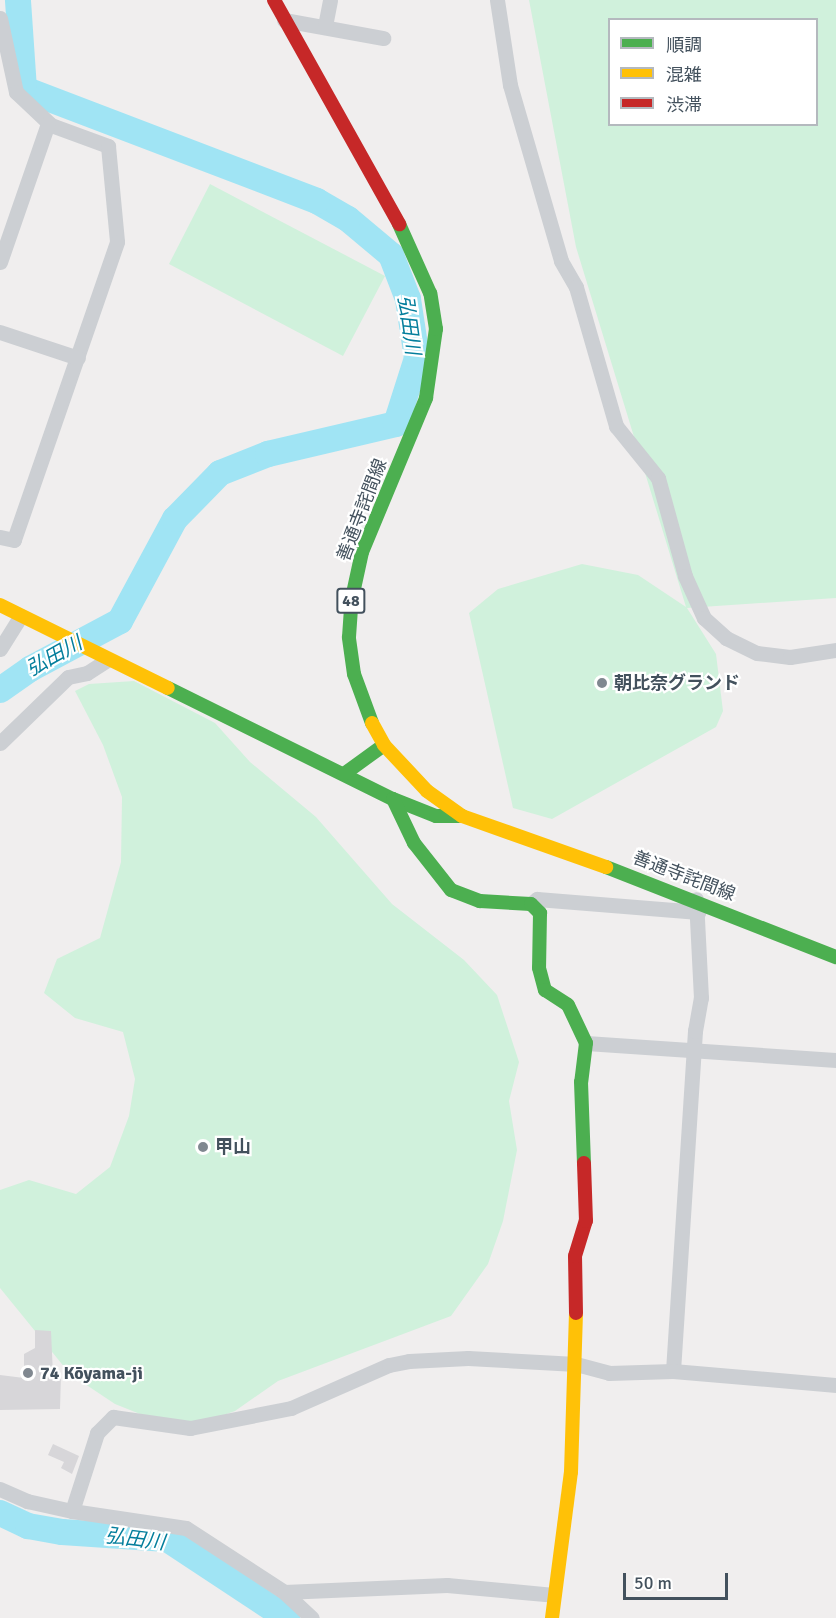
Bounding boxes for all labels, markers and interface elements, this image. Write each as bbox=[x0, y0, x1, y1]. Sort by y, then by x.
legend bbox=[608, 18, 818, 126]
text: 順調 bbox=[666, 34, 702, 56]
text: 混雑 bbox=[666, 64, 702, 86]
text: 渋滞 bbox=[666, 94, 702, 116]
water label: 弘田川 bbox=[393, 294, 425, 356]
street label: 善通寺詫間線 bbox=[333, 456, 391, 564]
road number: 48 bbox=[336, 588, 366, 614]
water label: 弘田川 bbox=[22, 631, 86, 681]
place label: 朝比奈グランド bbox=[614, 672, 740, 694]
marker: 朝比奈グランド bbox=[595, 676, 609, 690]
street label: 善通寺詫間線 bbox=[630, 847, 738, 905]
place label: 甲山 bbox=[215, 1136, 251, 1158]
marker: 甲山 bbox=[196, 1140, 210, 1154]
place label: 74 Kōyama-ji bbox=[40, 1362, 143, 1384]
marker: 74 Kōyama-ji bbox=[21, 1366, 35, 1380]
water label: 弘田川 bbox=[104, 1523, 166, 1555]
scale bar bbox=[626, 1561, 731, 1599]
text: 50 m bbox=[634, 1572, 672, 1594]

